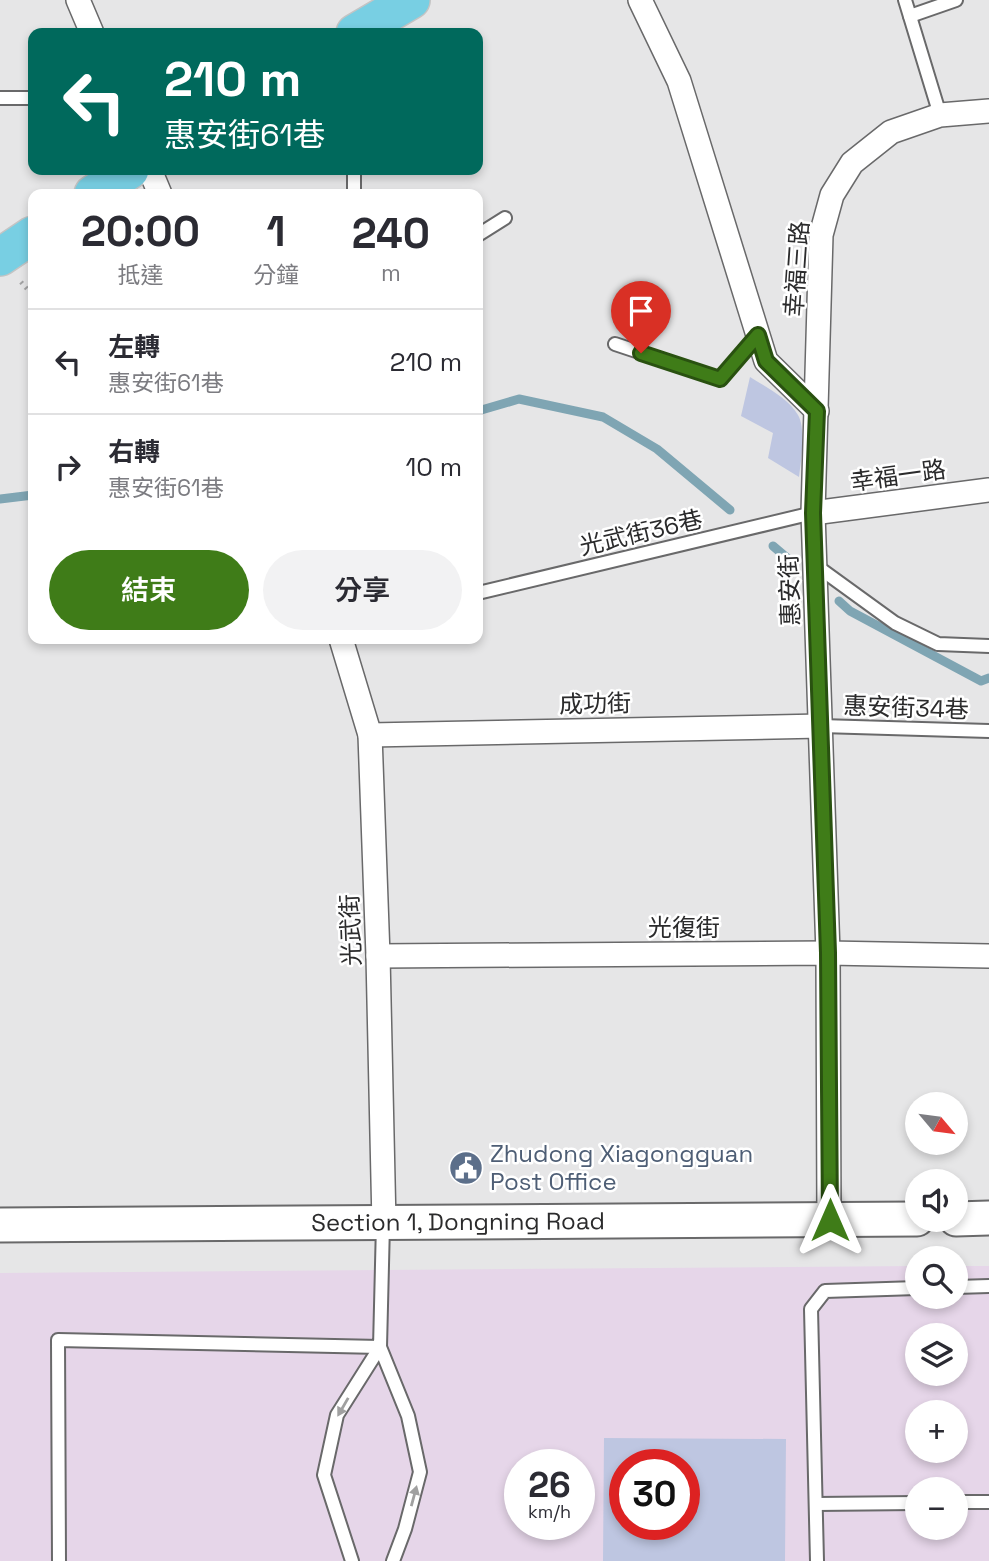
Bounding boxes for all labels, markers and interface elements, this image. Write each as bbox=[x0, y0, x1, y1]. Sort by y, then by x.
text: 210 m bbox=[164, 48, 301, 110]
icon: left bbox=[49, 56, 140, 147]
text: 惠安街61巷 bbox=[164, 115, 325, 155]
text: 20:00 bbox=[81, 205, 200, 258]
text: 1 bbox=[266, 205, 285, 258]
text: 240 bbox=[352, 207, 430, 260]
street label: 幸福三路 bbox=[778, 220, 815, 318]
text: m bbox=[381, 258, 401, 288]
text: 抵達 bbox=[117, 260, 163, 290]
text: 分鐘 bbox=[253, 260, 299, 290]
pin bbox=[611, 281, 671, 353]
icon: arrive bbox=[622, 292, 660, 330]
text: 左轉 bbox=[108, 330, 160, 364]
icon: left bbox=[49, 343, 87, 381]
text: 210 m bbox=[390, 345, 462, 379]
text: 惠安街61巷 bbox=[108, 368, 224, 398]
text: 右轉 bbox=[108, 435, 160, 469]
icon: right bbox=[49, 448, 87, 486]
text: 10 m bbox=[405, 450, 462, 484]
street label: 幸福一路 bbox=[848, 453, 948, 498]
text: 惠安街61巷 bbox=[108, 473, 224, 503]
street label: 光武街36巷 bbox=[576, 503, 705, 562]
button: 結束 bbox=[49, 550, 249, 630]
button: 分享 bbox=[263, 550, 462, 630]
street label: 惠安街 bbox=[773, 553, 806, 627]
street label: 成功街 bbox=[559, 687, 631, 720]
street label: 惠安街34巷 bbox=[843, 690, 969, 725]
street label: 光武街 bbox=[334, 893, 367, 967]
street label: 光復街 bbox=[648, 912, 720, 943]
north arrow bbox=[905, 1092, 968, 1155]
map controls bbox=[905, 1092, 968, 1540]
place label: Zhudong Xiagongguan Post Office bbox=[490, 1138, 753, 1197]
public building icon: Zhudong Xiagongguan Post Office bbox=[447, 1149, 485, 1187]
button: sound bbox=[905, 1169, 968, 1232]
position arrow bbox=[793, 1183, 867, 1257]
street label: Section 1, Dongning Road bbox=[311, 1205, 605, 1238]
button: search bbox=[905, 1246, 968, 1309]
button: layers bbox=[905, 1323, 968, 1386]
one-way arrow bbox=[336, 1398, 349, 1417]
button: + bbox=[905, 1400, 968, 1463]
speed limit sign: 30 bbox=[609, 1449, 700, 1540]
text: 26 bbox=[528, 1463, 571, 1507]
button: − bbox=[905, 1477, 968, 1540]
one-way arrow bbox=[409, 1485, 420, 1507]
text: km/h bbox=[528, 1500, 571, 1523]

